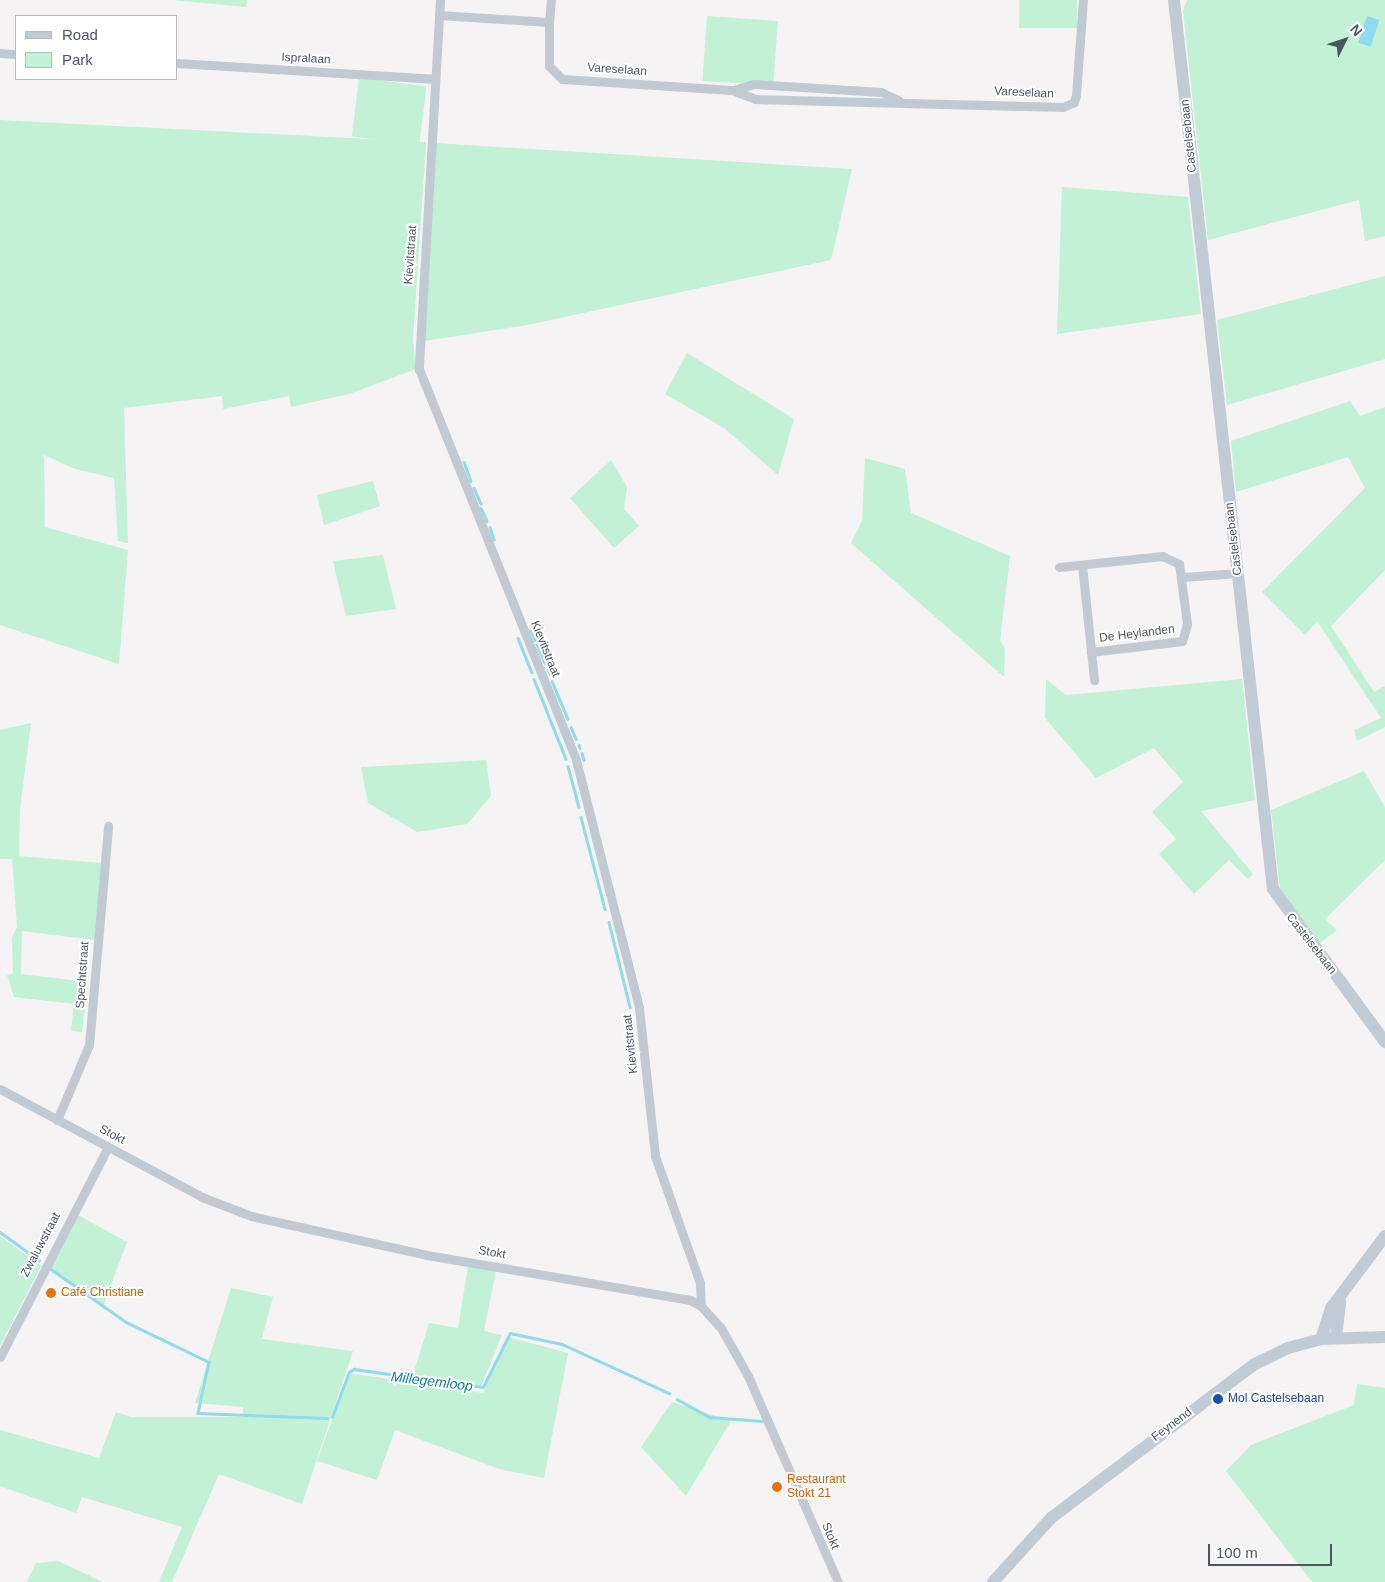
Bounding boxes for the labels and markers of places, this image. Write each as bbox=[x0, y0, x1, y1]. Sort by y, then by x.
place label: Café Christiane bbox=[61, 1286, 144, 1300]
marker: Café Christiane bbox=[45, 1287, 57, 1299]
place label: Mol Castelsebaan bbox=[1228, 1392, 1324, 1406]
marker: Mol Castelsebaan bbox=[1212, 1393, 1224, 1405]
place label: Restaurant Stokt 21 bbox=[787, 1473, 846, 1501]
marker: Restaurant Stokt 21 bbox=[771, 1481, 783, 1493]

